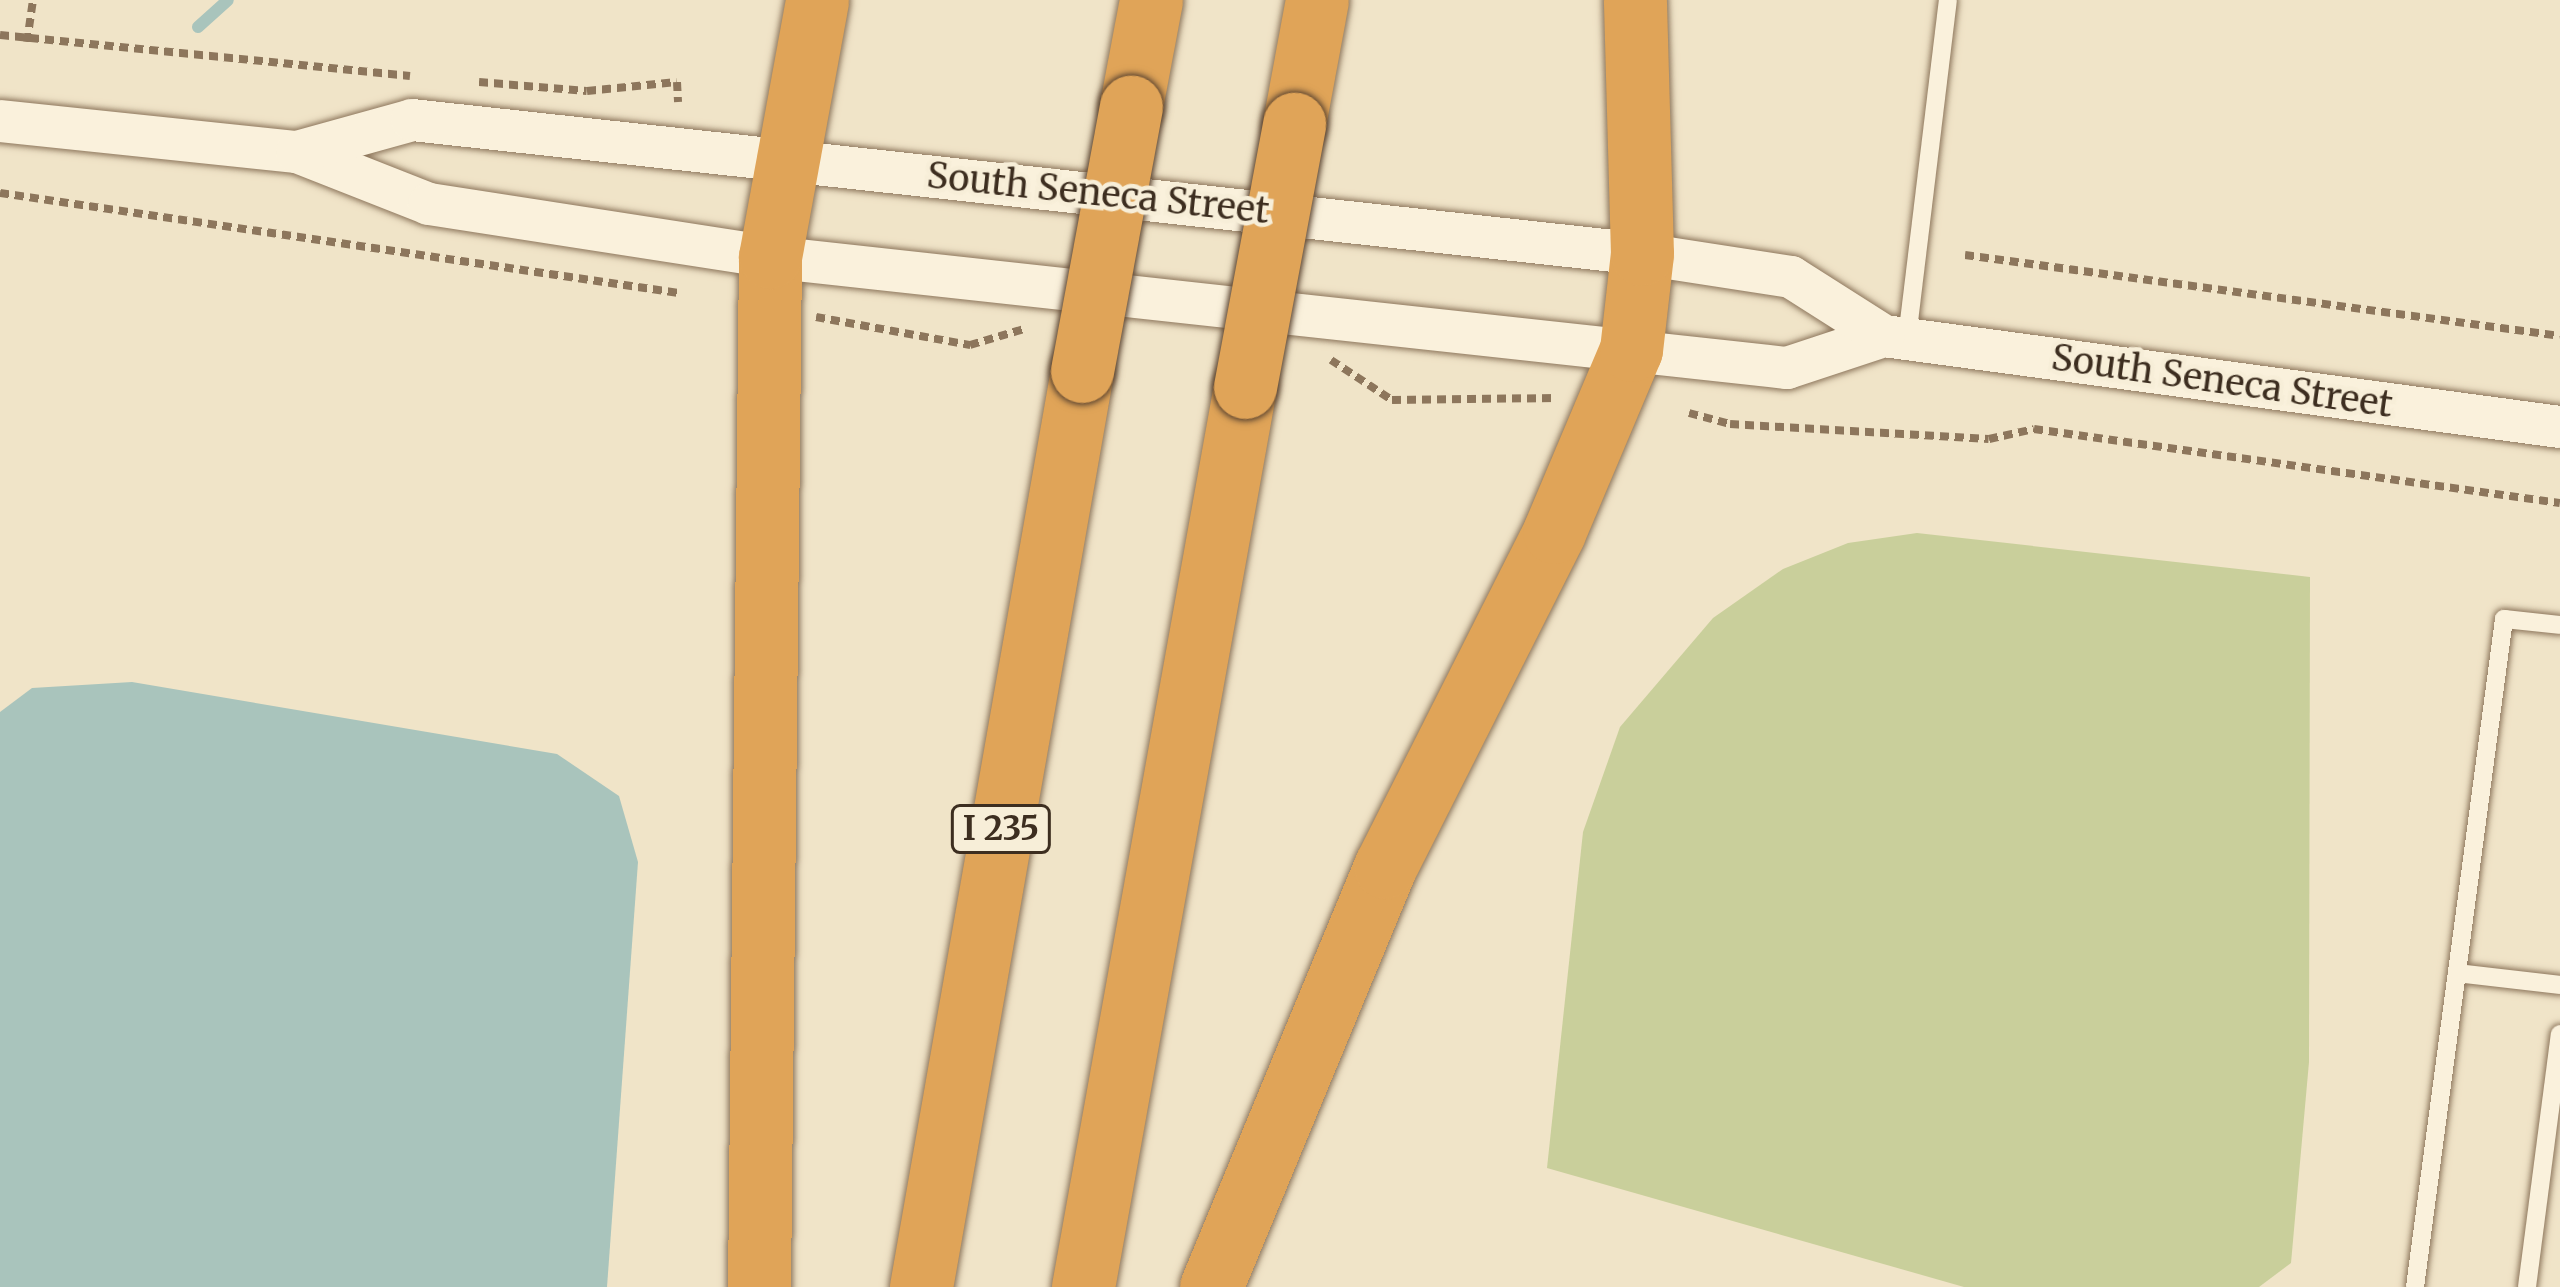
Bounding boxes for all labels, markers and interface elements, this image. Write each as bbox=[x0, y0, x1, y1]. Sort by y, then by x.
street label: South Seneca Street bbox=[925, 154, 1271, 232]
street label: South Seneca Street bbox=[2049, 336, 2395, 426]
road number: I 235 bbox=[950, 802, 1052, 856]

